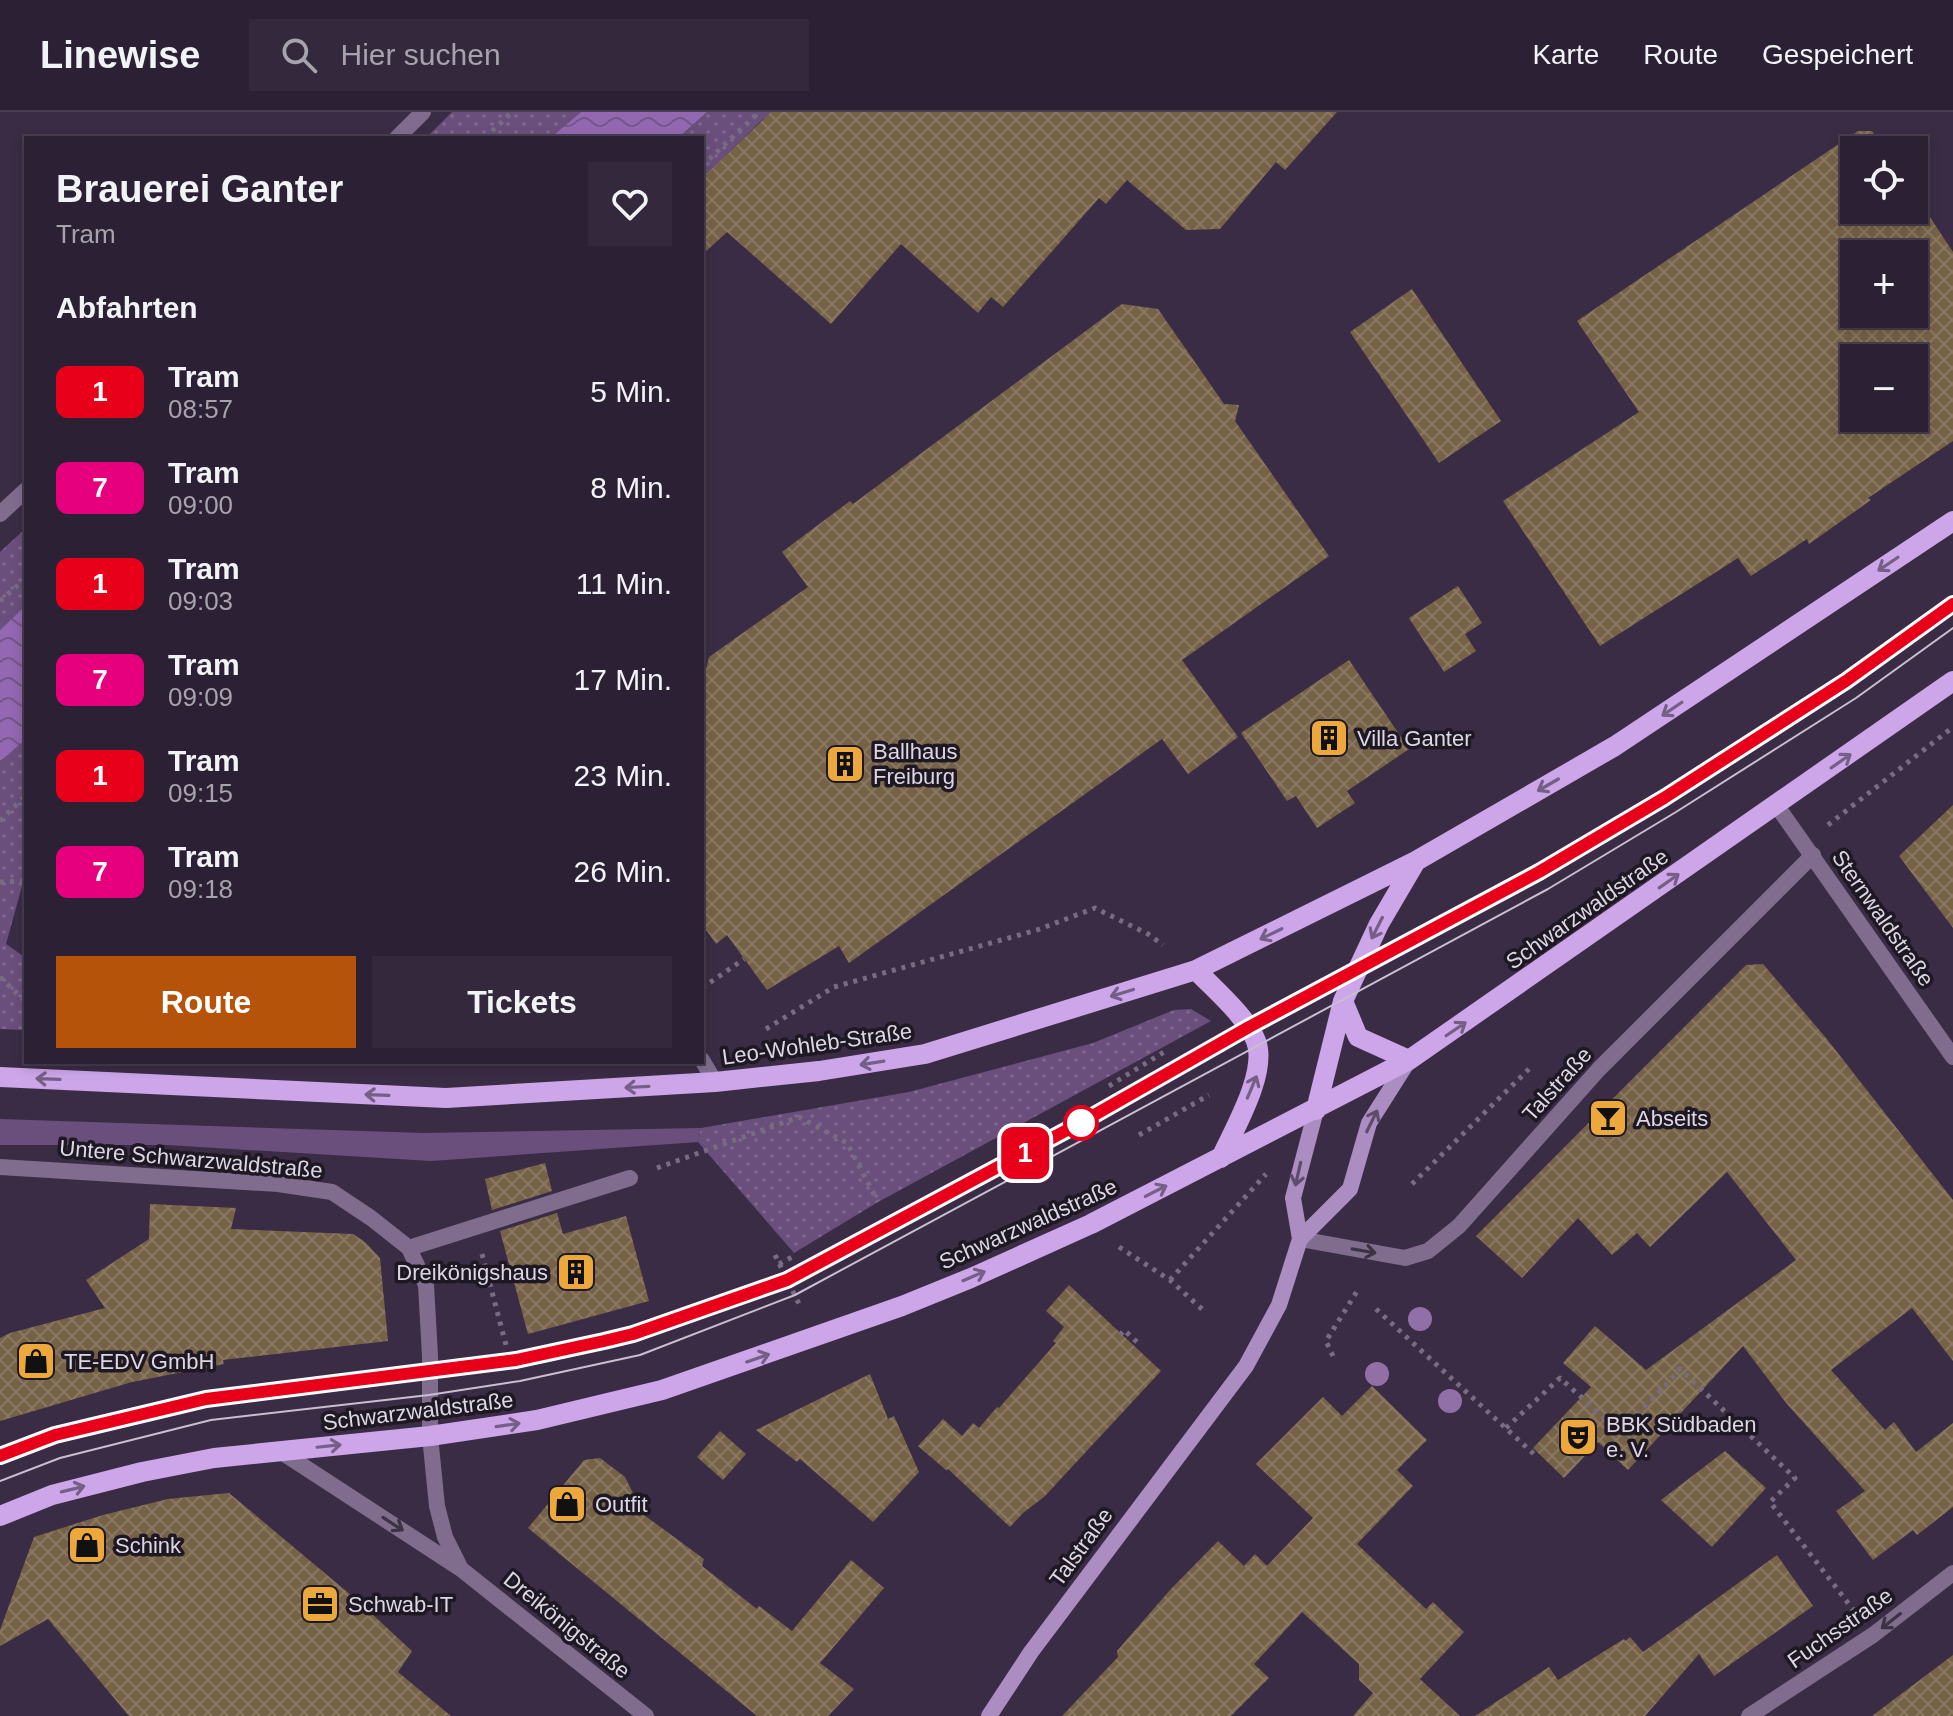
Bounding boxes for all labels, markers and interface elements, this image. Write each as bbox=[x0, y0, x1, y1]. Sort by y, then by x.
search box bbox=[249, 19, 809, 91]
icon: search bbox=[277, 33, 321, 77]
text: Linewise bbox=[40, 34, 201, 76]
text: Hier suchen bbox=[341, 38, 501, 71]
text: Karte bbox=[1532, 39, 1599, 70]
text: Route bbox=[1643, 39, 1718, 70]
text: Gespeichert bbox=[1762, 39, 1913, 70]
map controls bbox=[1840, 136, 1928, 432]
button: locate bbox=[1840, 136, 1928, 224]
button: heart bbox=[588, 162, 672, 246]
text: Brauerei Ganter bbox=[56, 168, 343, 210]
text: Tram bbox=[56, 219, 116, 249]
button: + bbox=[1840, 240, 1928, 328]
text: Abfahrten bbox=[56, 291, 198, 324]
button: − bbox=[1840, 344, 1928, 432]
text: Tram bbox=[168, 360, 240, 393]
text: 5 Min. bbox=[590, 375, 672, 408]
text: 1 bbox=[92, 376, 108, 407]
text: 08:57 bbox=[168, 394, 233, 424]
text: Tram bbox=[168, 456, 240, 489]
text: 8 Min. bbox=[590, 471, 672, 504]
text: 7 bbox=[92, 472, 108, 503]
text: 09:00 bbox=[168, 490, 233, 520]
text: Tram bbox=[168, 552, 240, 585]
one-way arrow bbox=[1878, 556, 1900, 573]
text: 11 Min. bbox=[576, 567, 672, 600]
text: 1 bbox=[92, 568, 108, 599]
text: 09:03 bbox=[168, 586, 233, 616]
text: Tram bbox=[168, 648, 240, 681]
text: 17 Min. bbox=[574, 663, 672, 696]
text: 7 bbox=[92, 664, 108, 695]
text: 09:09 bbox=[168, 682, 233, 712]
one-way arrow bbox=[1661, 701, 1684, 717]
building icon: Villa Ganter bbox=[1308, 717, 1350, 759]
place label: Villa Ganter bbox=[1357, 726, 1472, 751]
place label: Ballhaus Freiburg bbox=[873, 739, 957, 789]
building icon: Ballhaus Freiburg bbox=[824, 743, 866, 785]
text: Tram bbox=[168, 744, 240, 777]
one-way arrow bbox=[1829, 753, 1851, 769]
text: 23 Min. bbox=[574, 759, 672, 792]
text: 1 bbox=[92, 760, 108, 791]
text: 09:15 bbox=[168, 778, 233, 808]
one-way arrow bbox=[1536, 778, 1560, 793]
text: Tram bbox=[168, 840, 240, 873]
street label: Schwarzwaldstraße bbox=[1501, 844, 1673, 974]
street label: Sternwaldstraße bbox=[1827, 845, 1939, 991]
text: 26 Min. bbox=[574, 855, 672, 888]
text: 7 bbox=[92, 856, 108, 887]
one-way arrow bbox=[1658, 873, 1680, 889]
text: 09:18 bbox=[168, 874, 233, 904]
one-way arrow bbox=[1368, 916, 1384, 940]
one-way arrow bbox=[1260, 927, 1284, 942]
button: Route bbox=[56, 956, 356, 1048]
button: Tickets bbox=[372, 956, 672, 1048]
one-way arrow bbox=[1109, 986, 1135, 1001]
street label: Leo-Wohleb-Straße bbox=[720, 1018, 914, 1070]
one-way arrow bbox=[1444, 1021, 1466, 1037]
street label: Talstraße bbox=[1517, 1042, 1597, 1126]
one-way arrow bbox=[859, 1056, 885, 1071]
one-way arrow bbox=[35, 1071, 62, 1086]
one-way arrow bbox=[1245, 1075, 1260, 1100]
one-way arrow bbox=[624, 1080, 651, 1095]
one-way arrow bbox=[364, 1087, 391, 1102]
bar icon: Abseits bbox=[1587, 1097, 1629, 1139]
unlabelled marker bbox=[1064, 1106, 1098, 1140]
place label: Abseits bbox=[1636, 1106, 1708, 1131]
one-way arrow bbox=[1365, 1110, 1380, 1134]
line badge: 1 bbox=[999, 1127, 1051, 1179]
street label: Untere Schwarzwaldstraße bbox=[58, 1135, 324, 1183]
text: 1 bbox=[1017, 1137, 1033, 1168]
one-way arrow bbox=[1290, 1161, 1305, 1187]
street label: Schwarzwaldstraße bbox=[935, 1174, 1121, 1274]
one-way arrow bbox=[1144, 1183, 1168, 1198]
one-way arrow bbox=[1351, 1244, 1376, 1259]
building icon: Dreikönigshaus bbox=[555, 1251, 597, 1293]
place label: Dreikönigshaus bbox=[396, 1260, 548, 1285]
one-way arrow bbox=[961, 1268, 986, 1283]
shop icon: TE-EDV GmbH bbox=[15, 1340, 57, 1382]
place label: TE-EDV GmbH bbox=[64, 1349, 214, 1374]
one-way arrow bbox=[746, 1349, 771, 1364]
street label: Schwarzwaldstraße bbox=[321, 1387, 515, 1435]
place label: BBK Südbaden e. V. bbox=[1606, 1412, 1756, 1462]
one-way arrow bbox=[494, 1416, 520, 1431]
theatre icon: BBK Südbaden e. V. bbox=[1557, 1416, 1599, 1458]
one-way arrow bbox=[315, 1439, 342, 1454]
one-way arrow bbox=[60, 1481, 86, 1496]
shop icon: Outfit bbox=[546, 1483, 588, 1525]
place label: Outfit bbox=[595, 1492, 648, 1517]
street label: Talstraße bbox=[1044, 1503, 1118, 1591]
one-way arrow bbox=[381, 1516, 404, 1532]
shop icon: Schink bbox=[66, 1524, 108, 1566]
place label: Schink bbox=[115, 1533, 182, 1558]
street label: Dreikönigstraße bbox=[499, 1566, 635, 1684]
office icon: Schwab-IT bbox=[299, 1583, 341, 1625]
street label: Fuchsstraße bbox=[1783, 1583, 1897, 1673]
place label: Schwab-IT bbox=[348, 1592, 453, 1617]
one-way arrow bbox=[1881, 1612, 1902, 1629]

